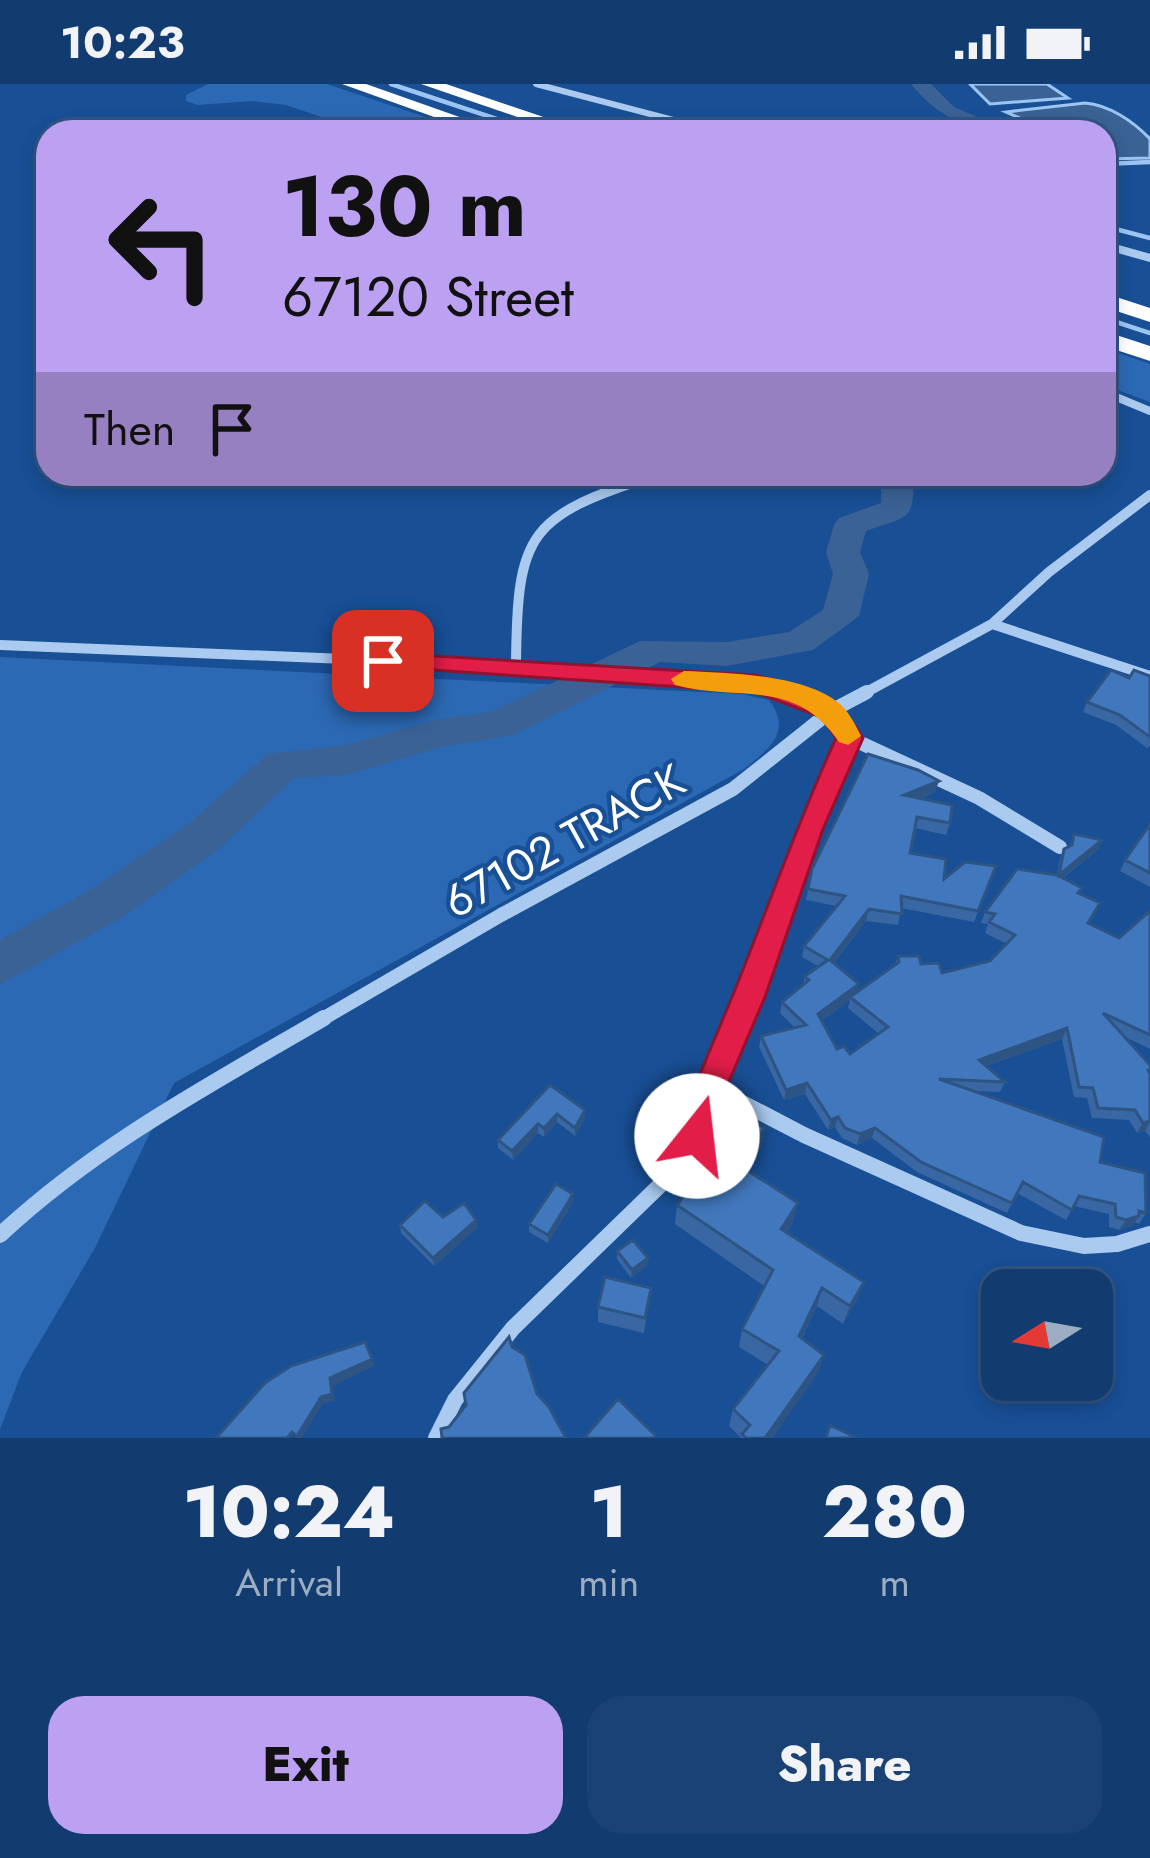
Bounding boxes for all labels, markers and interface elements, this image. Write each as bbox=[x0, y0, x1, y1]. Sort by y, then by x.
text: 10:23 bbox=[60, 10, 185, 75]
text: 130 m bbox=[282, 146, 527, 268]
icon: left bbox=[84, 168, 240, 324]
text: 67120 Street bbox=[282, 258, 574, 336]
icon: arrive bbox=[199, 396, 265, 462]
text: Then bbox=[84, 397, 175, 462]
pin bbox=[332, 610, 434, 712]
icon: arrive bbox=[350, 628, 416, 694]
street label: 67102 TRACK bbox=[432, 748, 697, 934]
position arrow bbox=[634, 1073, 760, 1199]
north arrow bbox=[981, 1269, 1113, 1401]
map controls bbox=[981, 1269, 1113, 1401]
text: 10:24 bbox=[183, 1460, 395, 1564]
text: 1 bbox=[590, 1460, 628, 1564]
text: 280 bbox=[822, 1460, 967, 1564]
text: Arrival bbox=[235, 1554, 343, 1611]
text: min bbox=[578, 1554, 639, 1611]
text: m bbox=[879, 1554, 910, 1611]
button: Exit bbox=[48, 1696, 563, 1834]
button: Share bbox=[587, 1696, 1102, 1834]

